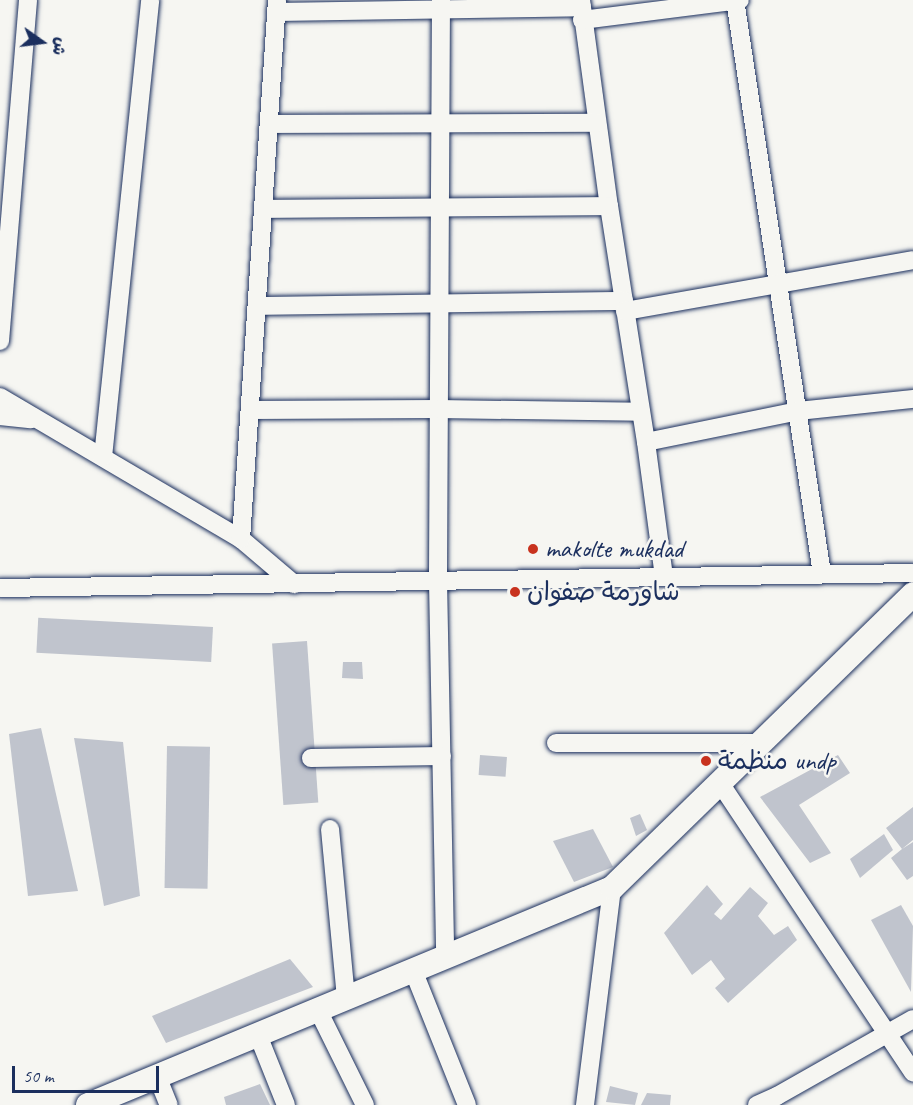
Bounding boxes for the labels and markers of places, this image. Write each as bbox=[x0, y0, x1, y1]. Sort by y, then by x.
place label: makolte mukdad bbox=[545, 533, 682, 565]
marker: makolte mukdad bbox=[526, 542, 540, 556]
place label: شاورمة صفوان bbox=[527, 576, 680, 608]
marker: شاورمة صفوان bbox=[508, 585, 522, 599]
place label: منظمة undp bbox=[718, 745, 835, 777]
marker: منظمة undp bbox=[699, 754, 713, 768]

